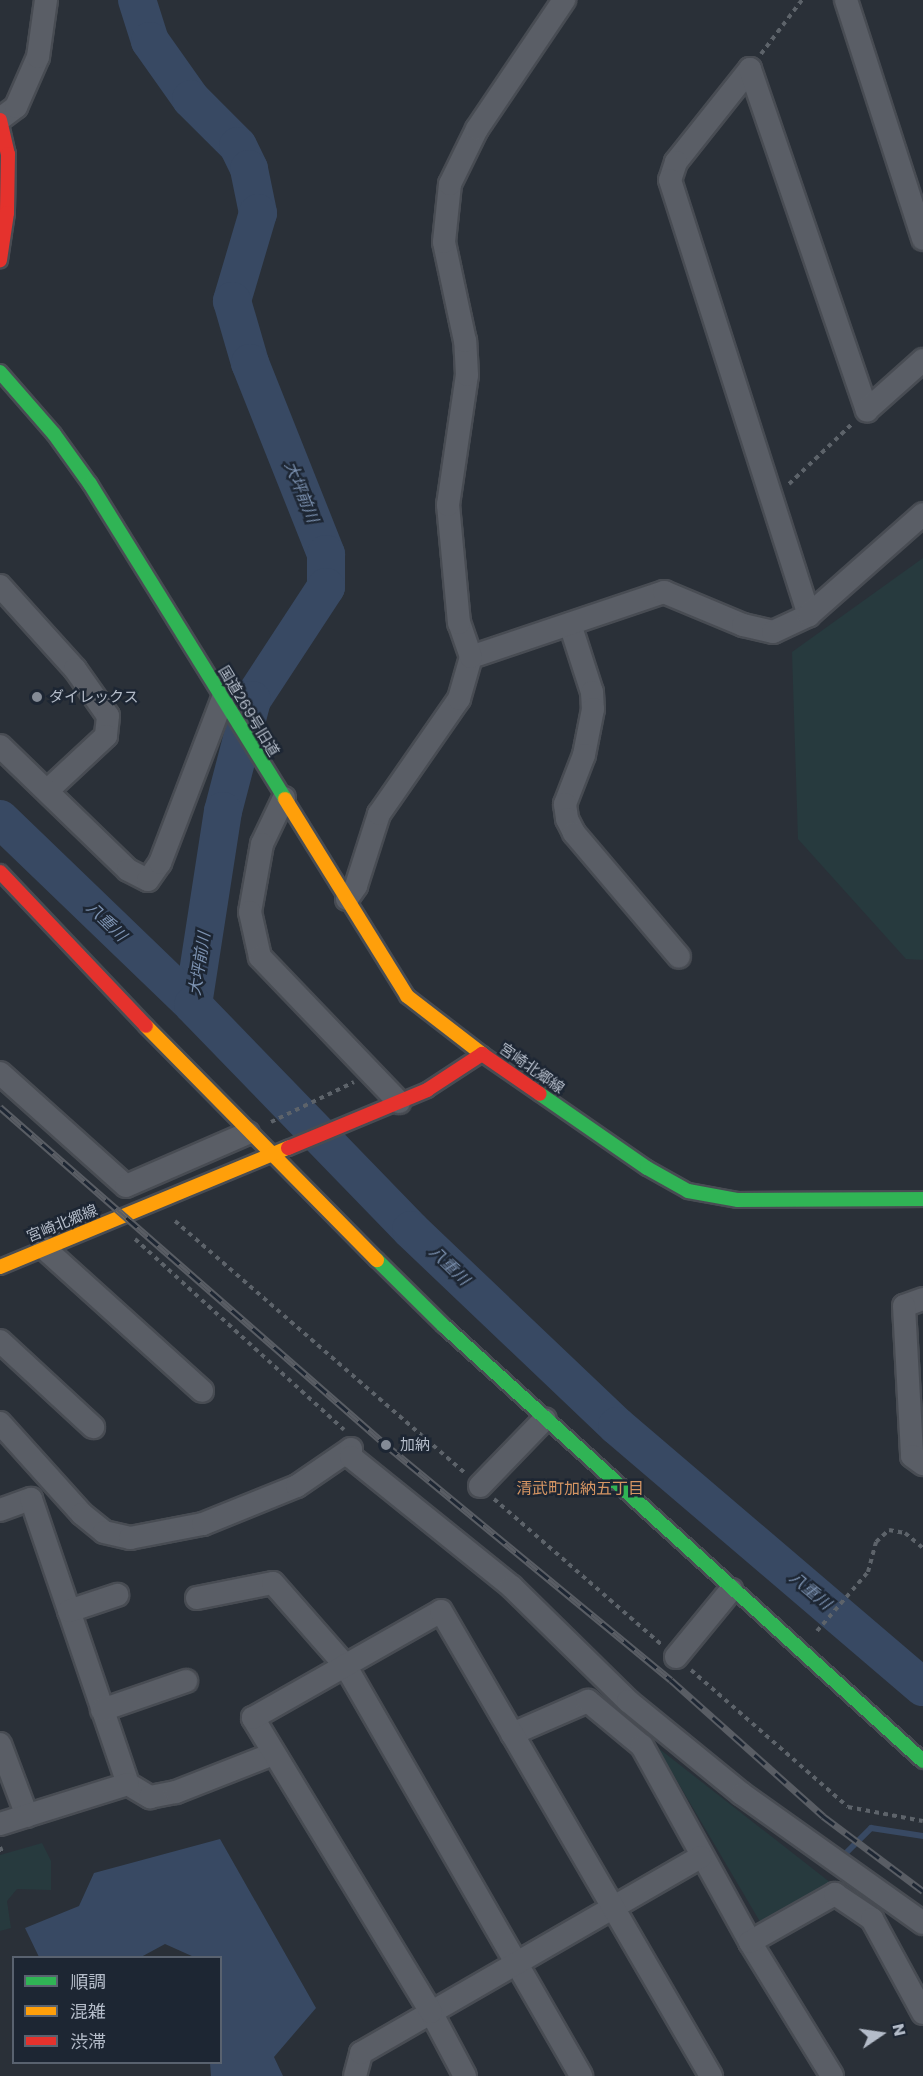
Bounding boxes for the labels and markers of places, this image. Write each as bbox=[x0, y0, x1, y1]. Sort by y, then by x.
place label: ダイレックス bbox=[49, 688, 139, 706]
marker: ダイレックス bbox=[30, 690, 44, 704]
marker: 加納 bbox=[377, 1436, 395, 1454]
place label: 加納 bbox=[400, 1436, 430, 1454]

